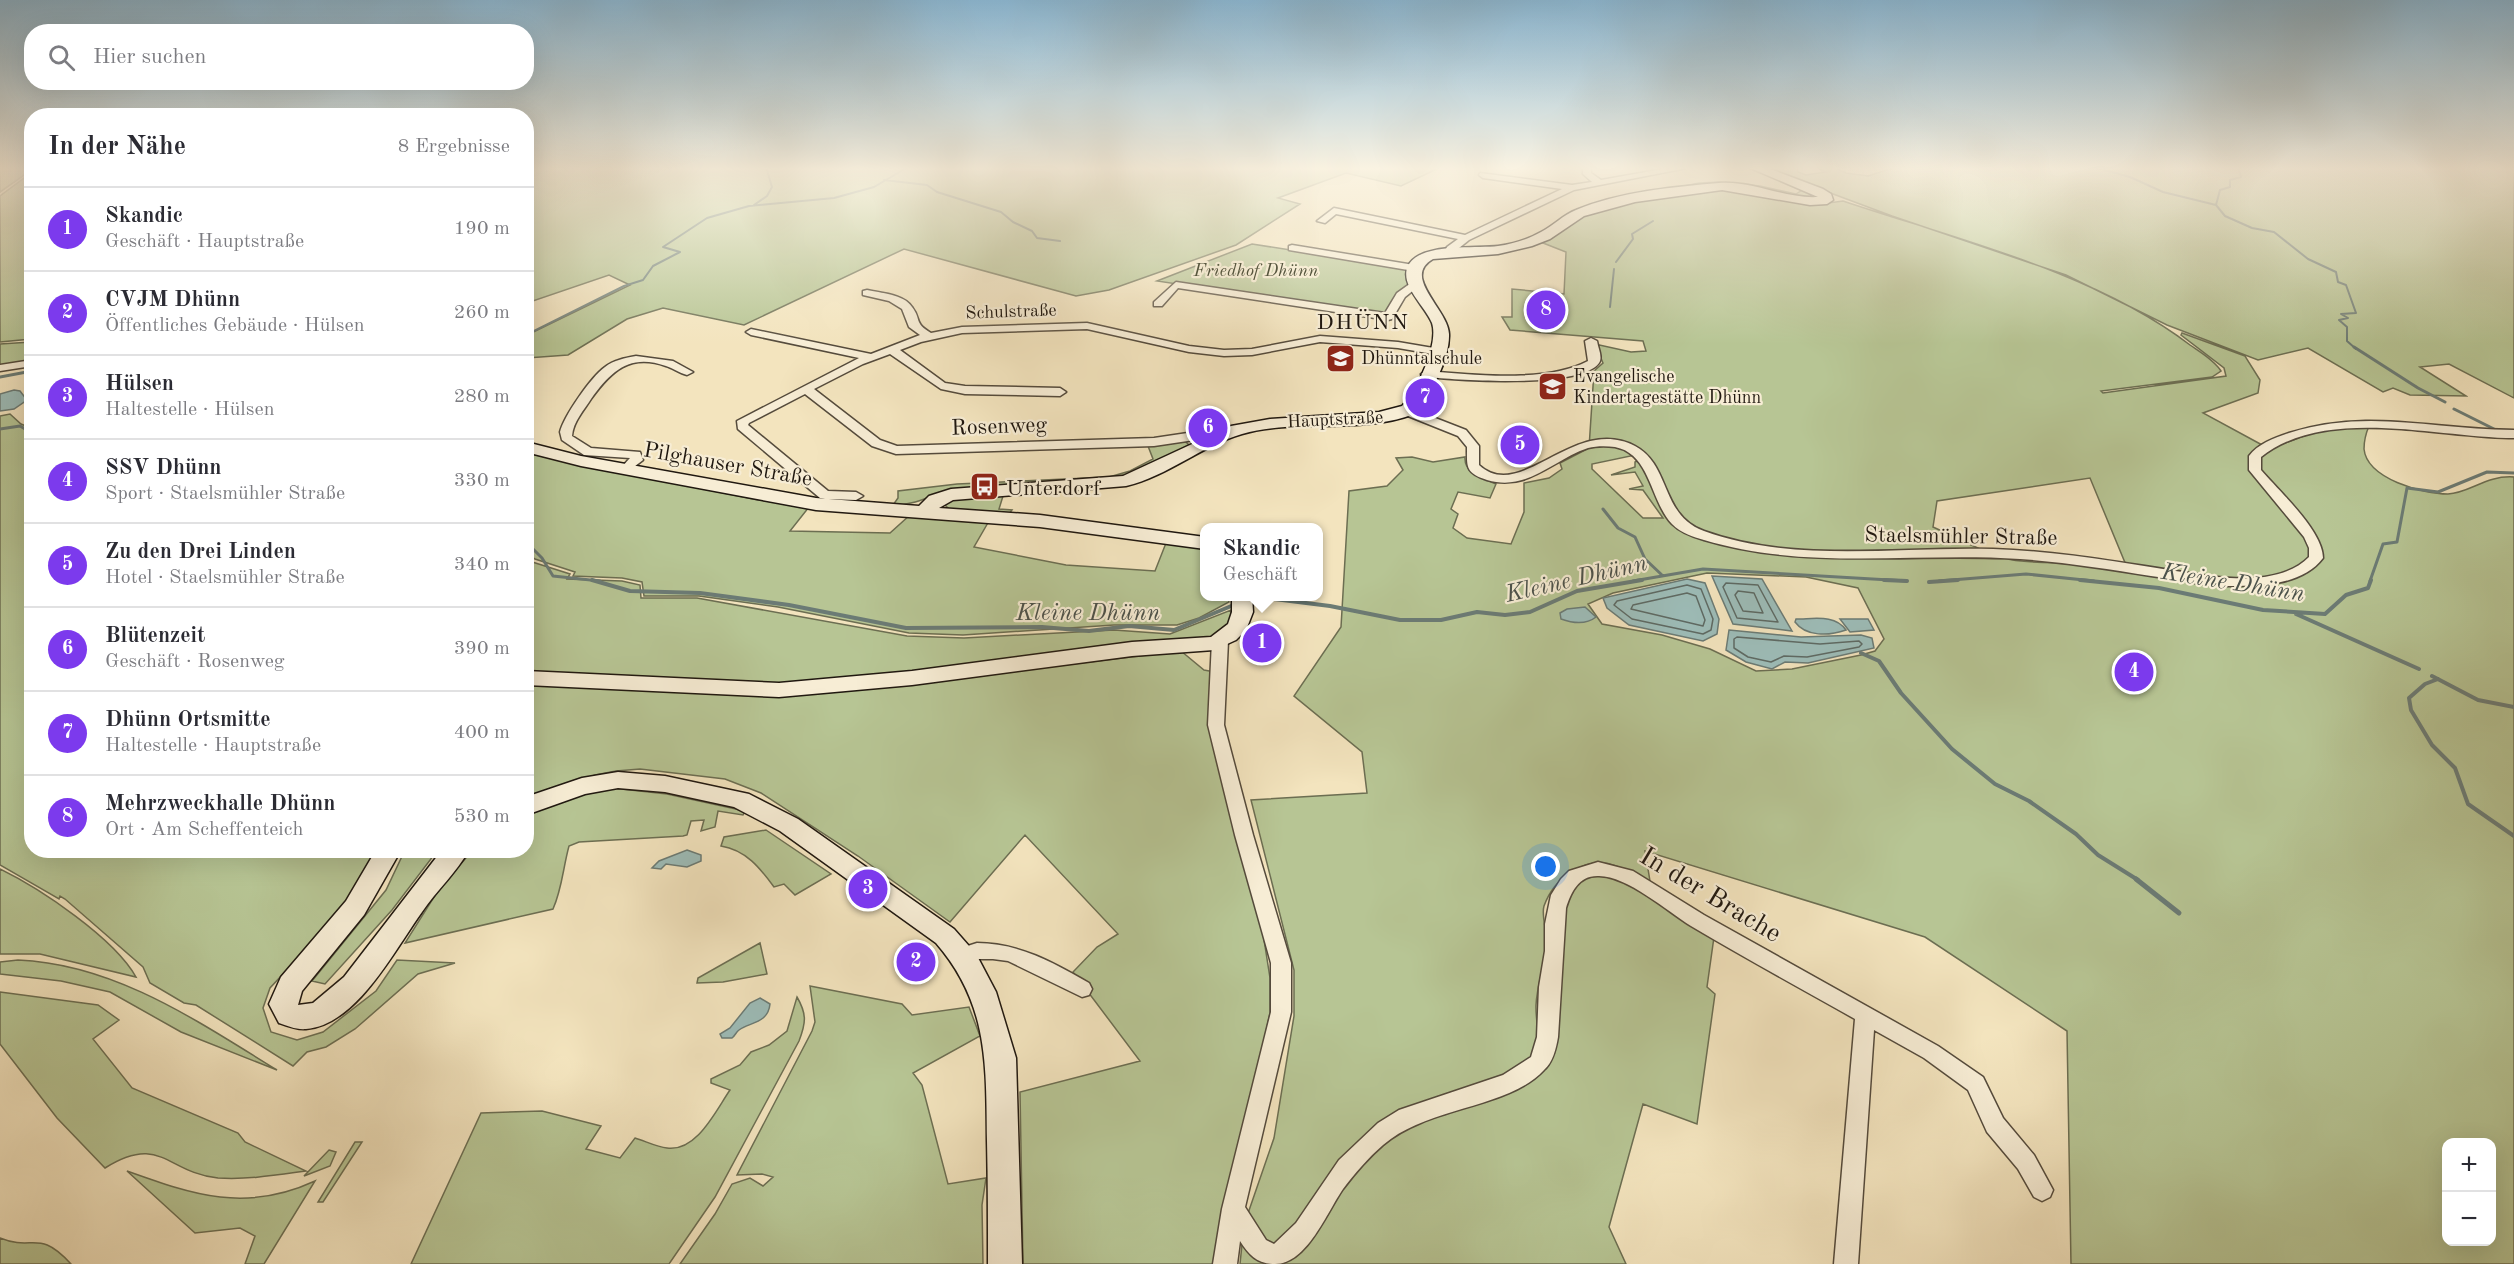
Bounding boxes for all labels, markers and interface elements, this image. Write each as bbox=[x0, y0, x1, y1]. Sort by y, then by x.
search box bbox=[24, 24, 534, 90]
icon: search bbox=[45, 41, 78, 74]
text: Hier suchen bbox=[93, 46, 206, 68]
text: In der Nähe bbox=[48, 134, 186, 160]
text: 8 Ergebnisse bbox=[398, 137, 510, 157]
text: Skandic bbox=[105, 205, 183, 227]
text: 1 bbox=[62, 219, 73, 239]
text: 190 m bbox=[454, 219, 510, 239]
text: Geschäft · Hauptstraße bbox=[105, 232, 304, 252]
park label: Friedhof Dhünn bbox=[1193, 262, 1318, 280]
pin: 8 bbox=[1526, 288, 1566, 332]
text: CVJM Dhünn bbox=[105, 289, 240, 311]
street label: Schulstraße bbox=[965, 301, 1057, 323]
text: 2 bbox=[62, 303, 73, 323]
text: 260 m bbox=[454, 303, 510, 323]
district label: DHÜNN bbox=[1316, 309, 1410, 334]
text: Öffentliches Gebäude · Hülsen bbox=[105, 316, 364, 336]
school or university icon: Dhünntalschule bbox=[1324, 342, 1356, 374]
place label: Dhünntalschule bbox=[1361, 350, 1482, 368]
place label: Evangelische Kindertagestätte Dhünn bbox=[1573, 368, 1762, 407]
school or university icon: Evangelische Kindertagestätte Dhünn bbox=[1536, 370, 1568, 402]
text: Hülsen bbox=[105, 373, 174, 395]
pin: 7 bbox=[1406, 376, 1444, 420]
text: 3 bbox=[62, 387, 73, 407]
text: 280 m bbox=[454, 387, 510, 407]
text: Haltestelle · Hülsen bbox=[105, 400, 274, 420]
pin: 6 bbox=[1188, 406, 1228, 450]
street label: Hauptstraße bbox=[1286, 408, 1384, 432]
street label: Rosenweg bbox=[951, 414, 1048, 440]
pin: 5 bbox=[1500, 422, 1540, 468]
street label: Pilghauser Straße bbox=[642, 439, 814, 491]
text: SSV Dhünn bbox=[105, 457, 222, 479]
text: 4 bbox=[62, 471, 73, 491]
text: 330 m bbox=[454, 471, 510, 491]
bus stop icon: Unterdorf bbox=[969, 471, 1001, 503]
place label: Unterdorf bbox=[1006, 478, 1101, 500]
text: Sport · Staelsmühler Straße bbox=[105, 484, 345, 504]
popup bbox=[1200, 523, 1323, 601]
street label: Staelsmühler Straße bbox=[1864, 524, 2058, 550]
text: Skandic bbox=[1222, 538, 1301, 560]
text: Zu den Drei Linden bbox=[105, 541, 296, 563]
water label: Kleine Dhünn bbox=[1502, 552, 1650, 608]
text: 5 bbox=[62, 555, 73, 575]
text: 340 m bbox=[454, 555, 510, 575]
water label: Kleine Dhünn bbox=[2158, 561, 2306, 607]
text: Geschäft bbox=[1222, 565, 1298, 585]
text: Hotel · Staelsmühler Straße bbox=[105, 568, 345, 588]
water label: Kleine Dhünn bbox=[1015, 602, 1161, 626]
pin: 1 bbox=[1242, 620, 1282, 666]
text: Blütenzeit bbox=[105, 625, 205, 647]
text: 6 bbox=[62, 639, 73, 659]
text: 390 m bbox=[454, 639, 510, 659]
pin: 4 bbox=[2114, 650, 2154, 694]
text: Geschäft · Rosenweg bbox=[105, 652, 285, 672]
text: Dhünn Ortsmitte bbox=[105, 709, 271, 731]
text: 7 bbox=[62, 723, 73, 743]
text: 400 m bbox=[454, 723, 510, 743]
text: Haltestelle · Hauptstraße bbox=[105, 736, 321, 756]
text: Mehrzweckhalle Dhünn bbox=[105, 793, 336, 815]
text: 8 bbox=[62, 807, 73, 827]
text: 530 m bbox=[454, 807, 510, 827]
text: Ort · Am Scheffenteich bbox=[105, 820, 303, 840]
street label: In der Brache bbox=[1635, 843, 1786, 948]
your location bbox=[1531, 852, 1560, 881]
pin: 3 bbox=[848, 866, 888, 912]
pin: 2 bbox=[896, 940, 936, 984]
map controls bbox=[2442, 1138, 2496, 1246]
button: + bbox=[2442, 1138, 2496, 1192]
button: − bbox=[2442, 1192, 2496, 1246]

